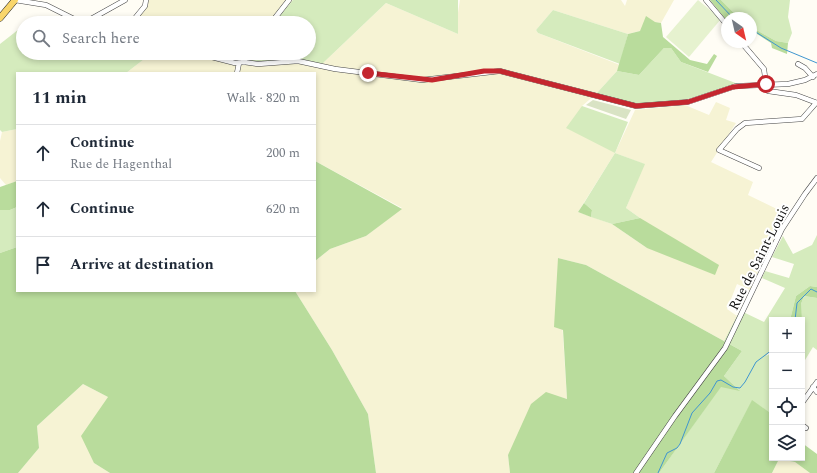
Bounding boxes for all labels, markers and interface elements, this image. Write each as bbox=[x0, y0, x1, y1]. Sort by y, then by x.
north arrow bbox=[721, 12, 757, 48]
search box bbox=[16, 16, 316, 60]
icon: search bbox=[30, 27, 52, 49]
text: Search here bbox=[62, 27, 140, 50]
route end bbox=[359, 64, 377, 82]
route start bbox=[757, 75, 775, 93]
text: 11 min bbox=[32, 85, 87, 111]
text: Walk · 820 m bbox=[226, 88, 300, 108]
text: Continue bbox=[70, 131, 135, 154]
icon: ahead bbox=[32, 142, 54, 164]
text: 200 m bbox=[266, 143, 300, 163]
text: Rue de Hagenthal bbox=[70, 154, 172, 174]
text: Continue bbox=[70, 197, 135, 220]
icon: ahead bbox=[32, 198, 54, 220]
text: 620 m bbox=[266, 199, 300, 219]
street label: Rue de Saint-Louis bbox=[723, 200, 795, 314]
text: Arrive at destination bbox=[70, 253, 214, 276]
icon: arrive bbox=[32, 254, 54, 276]
map controls bbox=[769, 317, 805, 461]
button: + bbox=[769, 317, 805, 353]
button: − bbox=[769, 353, 805, 389]
button: locate bbox=[769, 389, 805, 425]
button: layers bbox=[769, 425, 805, 461]

